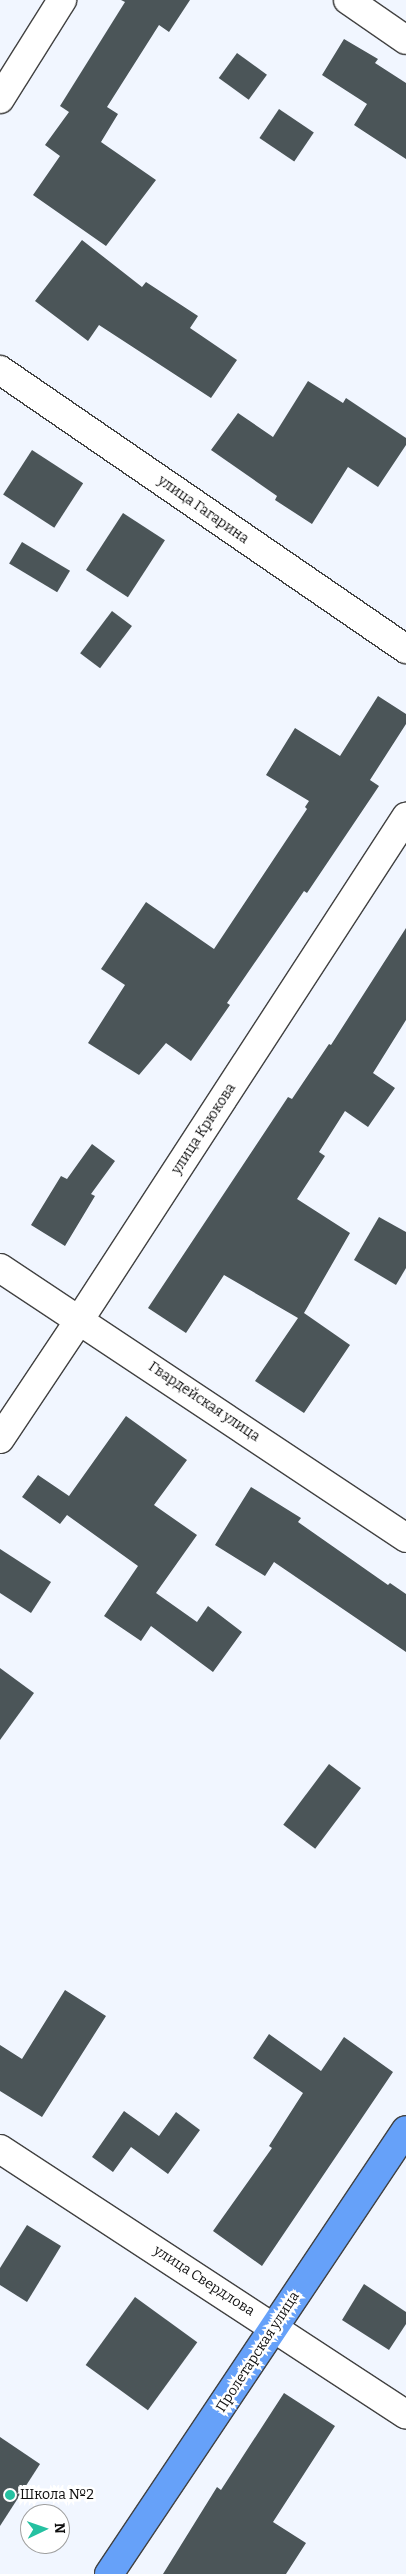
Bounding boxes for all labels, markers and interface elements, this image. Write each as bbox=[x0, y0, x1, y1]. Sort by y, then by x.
street label: улица Гагарина bbox=[154, 472, 252, 548]
street label: улица Крюкова bbox=[168, 1080, 240, 1178]
street label: Гвардейская улица bbox=[145, 1358, 263, 1446]
street label: улица Свердлова bbox=[150, 2242, 258, 2320]
street label: Пролетарская улица bbox=[213, 2289, 303, 2415]
place label: Школа №2 bbox=[20, 2487, 94, 2503]
marker: Школа №2 bbox=[4, 2489, 16, 2501]
north arrow bbox=[20, 2504, 70, 2554]
text: N bbox=[51, 2522, 68, 2534]

